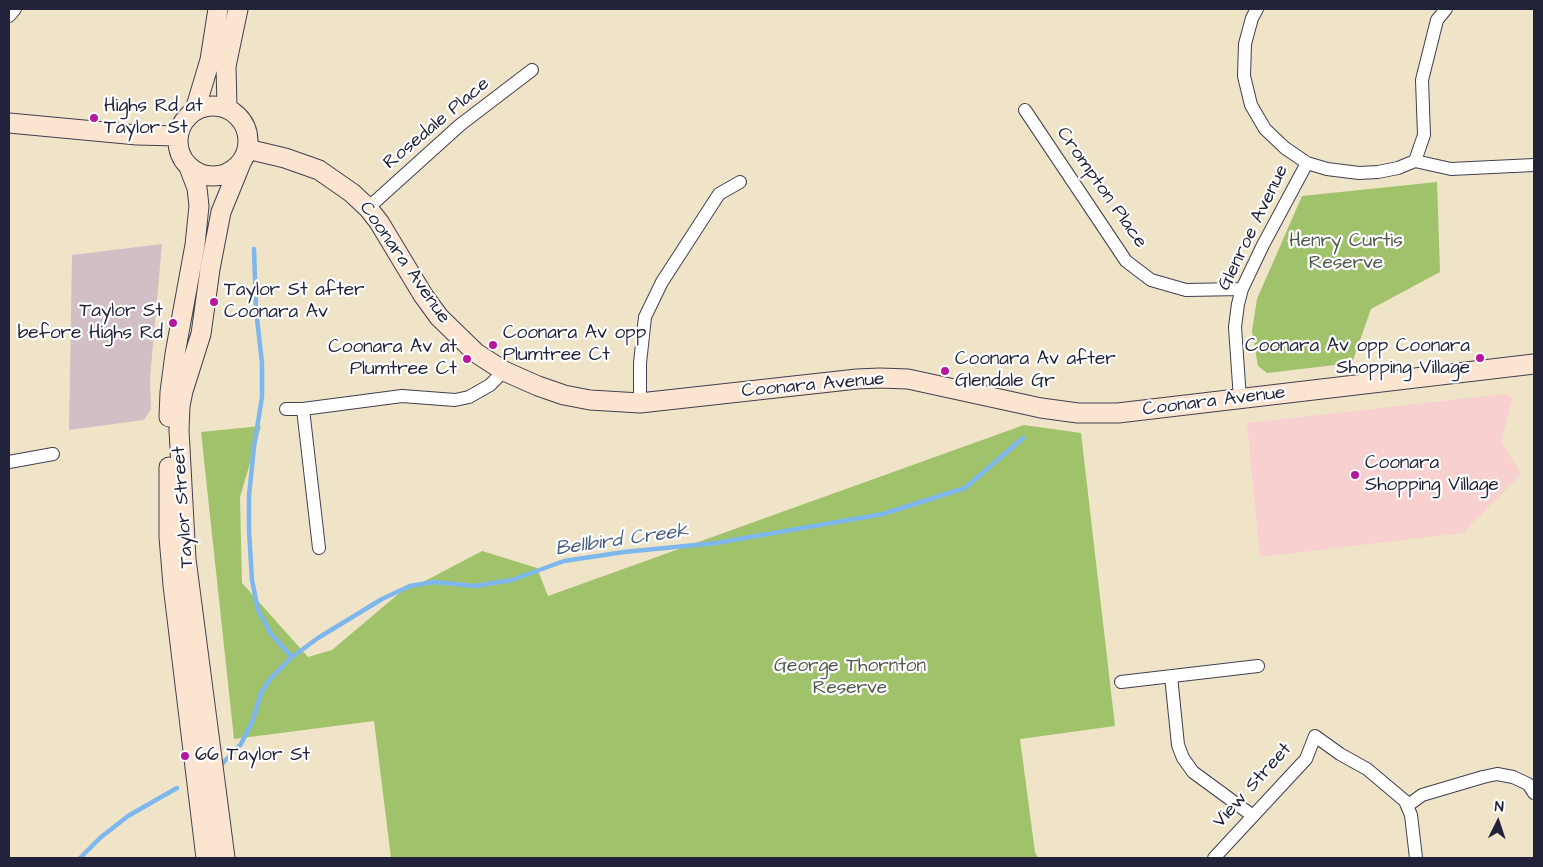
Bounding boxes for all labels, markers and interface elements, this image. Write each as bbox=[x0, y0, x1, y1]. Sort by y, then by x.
street label: Rosedale Place bbox=[379, 73, 495, 175]
place label: Highs Rd at Taylor St bbox=[104, 96, 203, 140]
marker: Highs Rd at Taylor St bbox=[88, 112, 100, 124]
street label: Crompton Place bbox=[1051, 123, 1151, 253]
street label: Glenroe Avenue bbox=[1214, 162, 1294, 294]
street label: Coonara Avenue bbox=[354, 198, 454, 328]
park label: Henry Curtis Reserve bbox=[1289, 231, 1403, 275]
place label: Taylor St after Coonara Av bbox=[224, 280, 365, 324]
marker: Taylor St after Coonara Av bbox=[208, 296, 220, 308]
place label: Taylor St before Highs Rd bbox=[18, 301, 163, 345]
marker: Taylor St before Highs Rd bbox=[167, 317, 179, 329]
place label: Coonara Av opp Plumtree Ct bbox=[503, 323, 646, 367]
place label: Coonara Av opp Coonara Shopping Village bbox=[1245, 336, 1470, 380]
place label: Coonara Av at Plumtree Ct bbox=[328, 337, 457, 381]
marker: Coonara Av opp Plumtree Ct bbox=[487, 339, 499, 351]
place label: Coonara Av after Glendale Gr bbox=[955, 349, 1116, 393]
marker: Coonara Av opp Coonara Shopping Village bbox=[1474, 352, 1486, 364]
marker: Coonara Av at Plumtree Ct bbox=[461, 353, 473, 365]
marker: Coonara Av after Glendale Gr bbox=[939, 365, 951, 377]
street label: Coonara Avenue bbox=[741, 368, 885, 404]
street label: Coonara Avenue bbox=[1141, 382, 1287, 422]
street label: Taylor Street bbox=[168, 445, 200, 569]
place label: Coonara Shopping Village bbox=[1365, 453, 1499, 497]
marker: Coonara Shopping Village bbox=[1349, 469, 1361, 481]
water label: Bellbird Creek bbox=[554, 520, 690, 562]
park label: George Thornton Reserve bbox=[774, 656, 926, 700]
street label: View Street bbox=[1209, 739, 1297, 833]
place label: 66 Taylor St bbox=[195, 745, 310, 767]
marker: 66 Taylor St bbox=[179, 750, 191, 762]
north arrow bbox=[1473, 797, 1523, 847]
text: N bbox=[1494, 797, 1504, 817]

